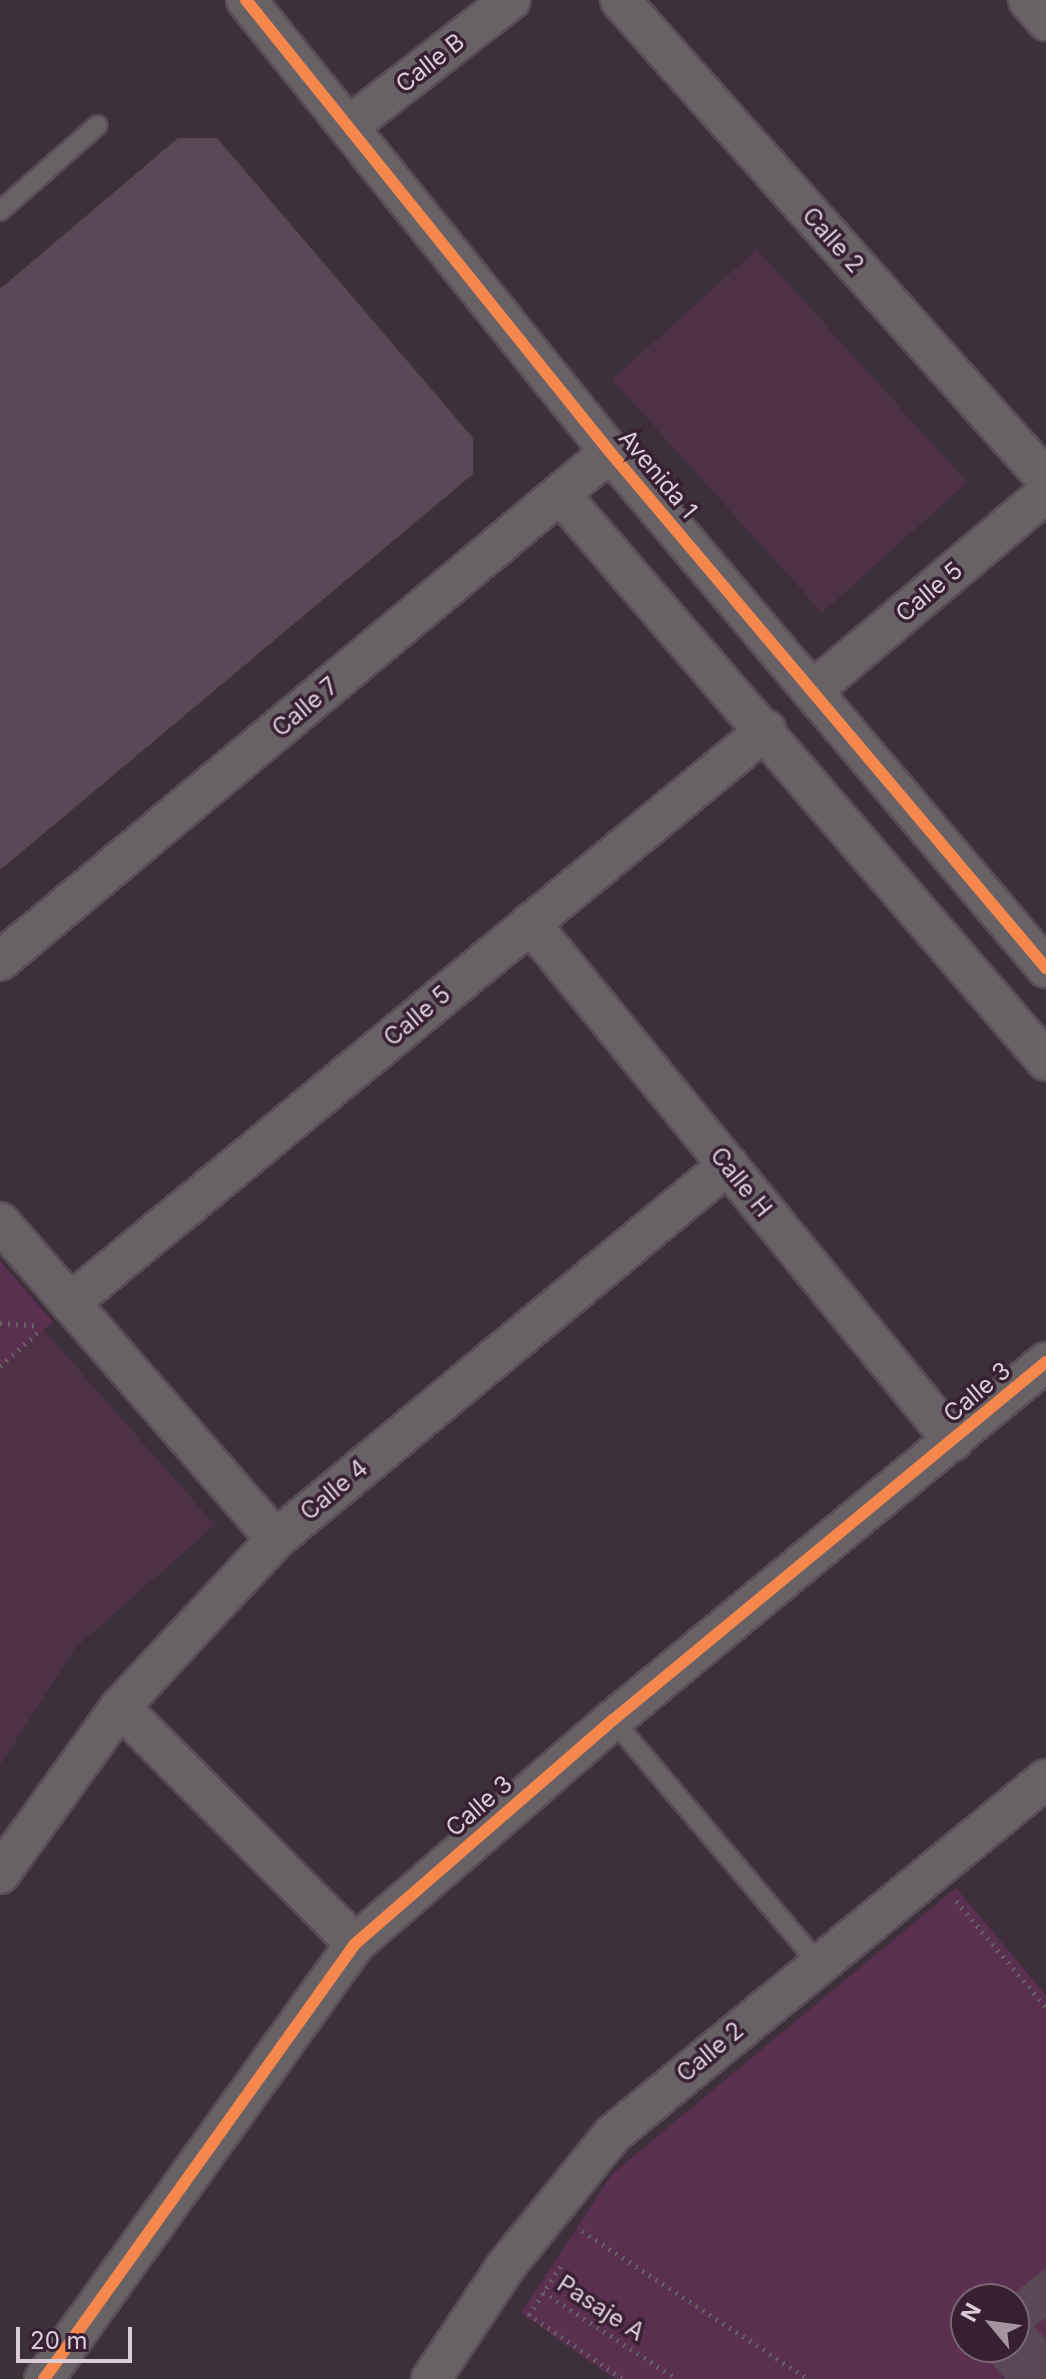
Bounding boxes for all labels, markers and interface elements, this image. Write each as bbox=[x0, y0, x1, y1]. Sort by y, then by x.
street label: Calle B bbox=[390, 27, 470, 99]
street label: Calle 2 bbox=[796, 201, 870, 279]
street label: Avenida 1 bbox=[613, 424, 703, 524]
street label: Calle 5 bbox=[890, 556, 968, 628]
street label: Calle 7 bbox=[266, 671, 344, 743]
street label: Calle 5 bbox=[378, 980, 456, 1052]
street label: Calle H bbox=[704, 1141, 778, 1223]
street label: Calle 3 bbox=[938, 1356, 1016, 1428]
street label: Calle 4 bbox=[295, 1454, 373, 1526]
street label: Calle 3 bbox=[440, 1769, 518, 1843]
street label: Calle 2 bbox=[671, 2016, 749, 2088]
street label: Pasaje A bbox=[552, 2269, 650, 2347]
north arrow bbox=[950, 2283, 1030, 2363]
text: N bbox=[955, 2299, 986, 2326]
scale bar bbox=[20, 2311, 136, 2361]
text: 20 m bbox=[30, 2326, 88, 2355]

